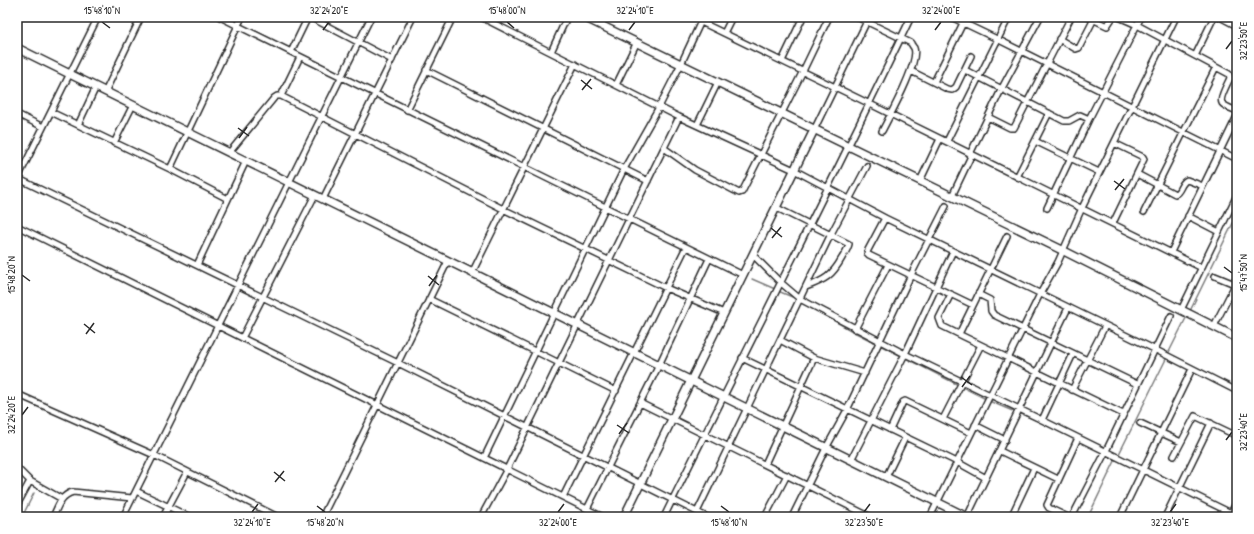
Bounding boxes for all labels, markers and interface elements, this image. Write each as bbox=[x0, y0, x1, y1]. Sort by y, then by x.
text: 15°48'10"N bbox=[84, 4, 120, 17]
text: 32°24'20"E bbox=[310, 4, 349, 17]
text: 15°48'00"N bbox=[488, 4, 526, 17]
text: 32°24'10"E bbox=[616, 4, 654, 17]
text: 32°24'00"E bbox=[922, 4, 961, 17]
text: 32°23'50"E bbox=[1237, 21, 1250, 60]
text: 15°47'50"N bbox=[1237, 254, 1250, 292]
text: 15°48'20"N bbox=[5, 256, 18, 294]
text: 32°24'20"E bbox=[5, 395, 18, 434]
text: 32°23'40"E bbox=[1237, 412, 1250, 451]
text: 32°24'10"E bbox=[233, 516, 271, 529]
text: 15°48'20"N bbox=[306, 516, 344, 529]
text: 32°24'00"E bbox=[539, 516, 578, 529]
text: 15°48'10"N bbox=[711, 516, 747, 529]
text: 32°23'50"E bbox=[845, 516, 884, 529]
text: 32°23'40"E bbox=[1151, 516, 1190, 529]

